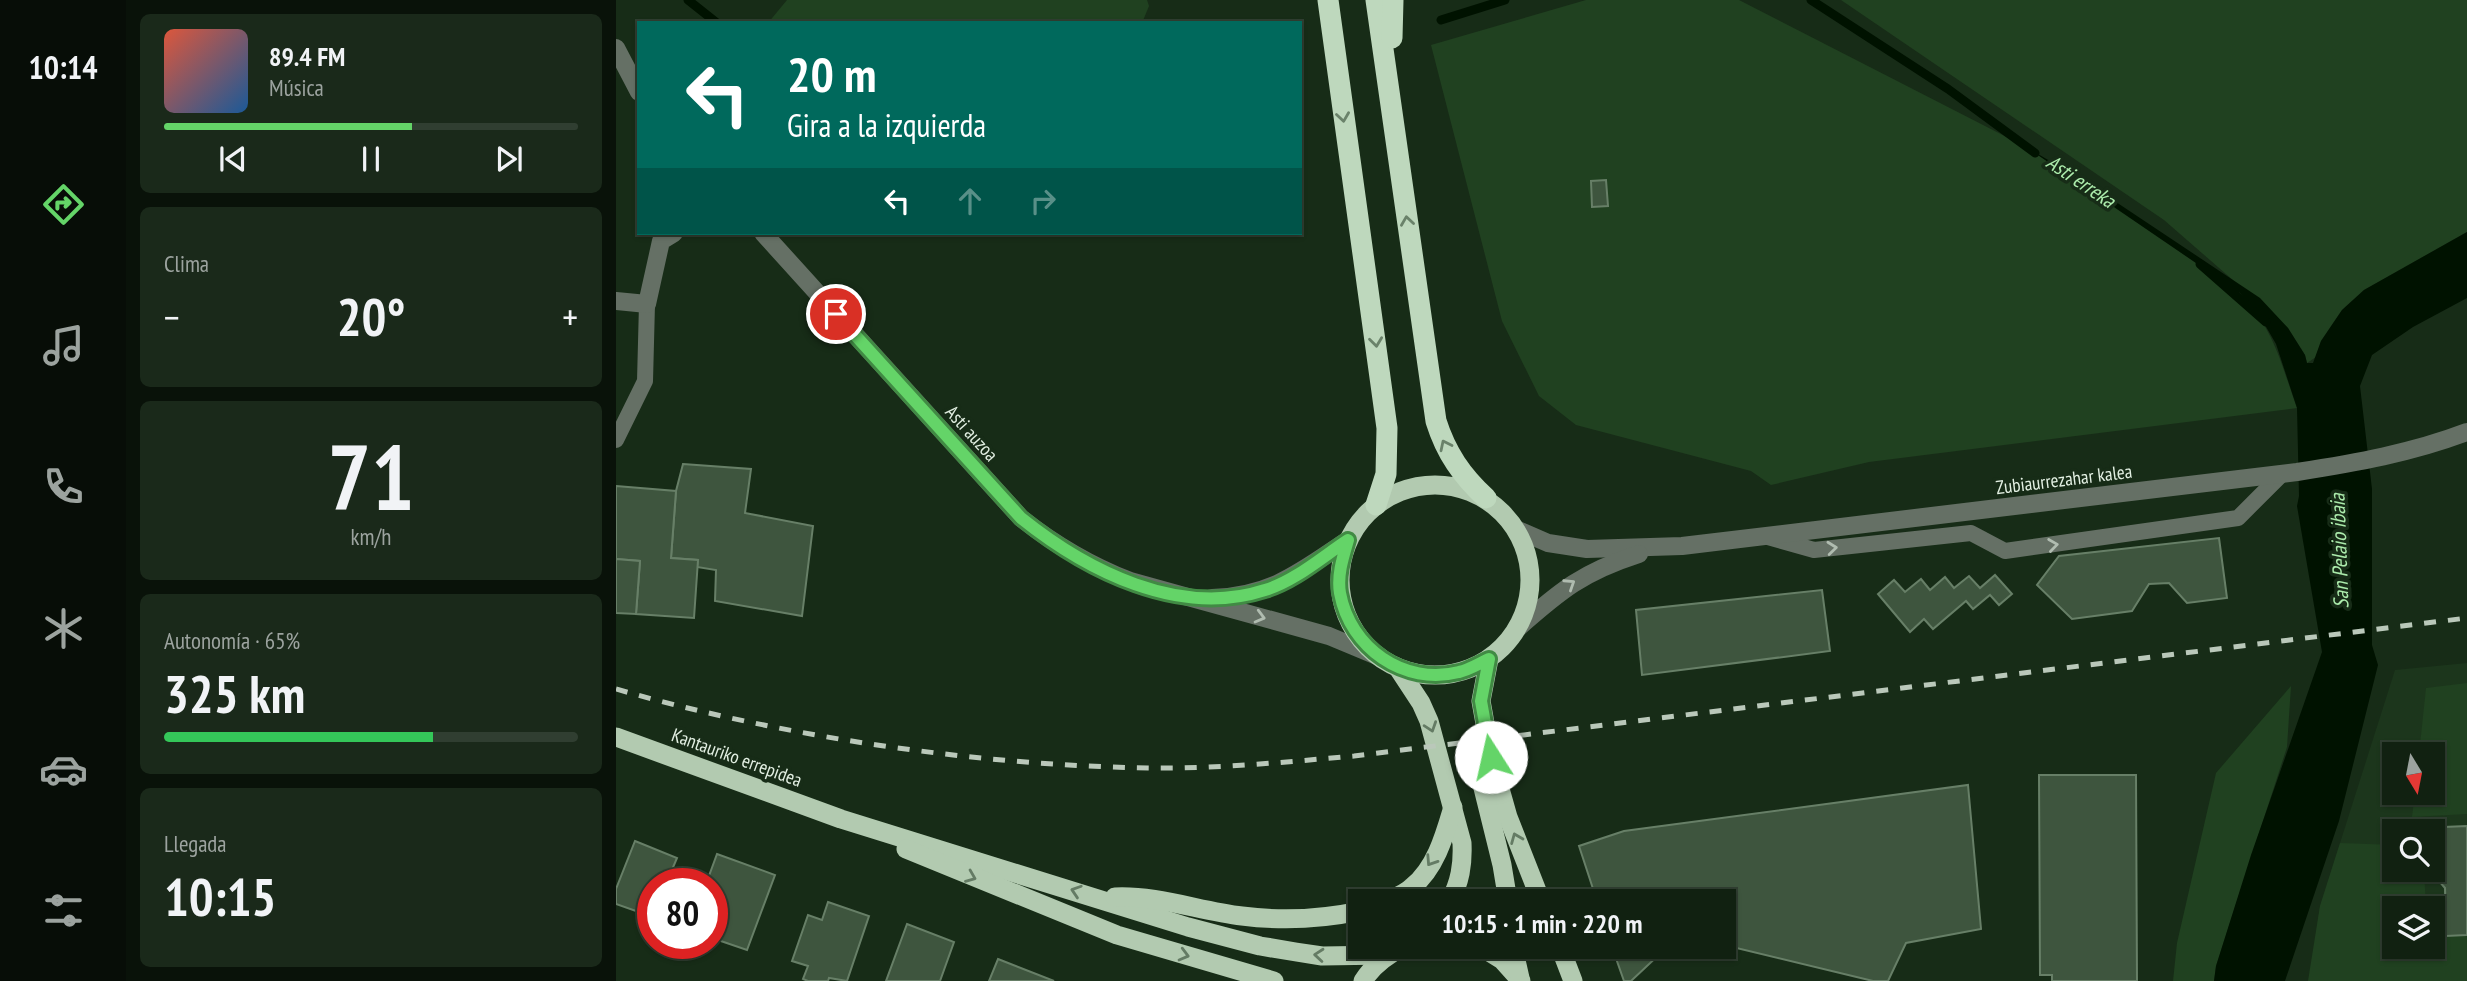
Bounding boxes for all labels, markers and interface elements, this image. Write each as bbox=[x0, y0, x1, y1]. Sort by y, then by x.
text: 89.4 FM bbox=[269, 40, 345, 73]
text: 20 m bbox=[787, 42, 876, 106]
text: 10:14 bbox=[28, 46, 98, 88]
icon: left bbox=[672, 49, 763, 140]
text: Música bbox=[269, 73, 324, 102]
text: Gira a la izquierda bbox=[787, 104, 986, 146]
one-way arrow bbox=[1335, 111, 1350, 123]
icon: previous bbox=[214, 140, 252, 178]
icon: pause bbox=[352, 140, 390, 178]
icon: next bbox=[490, 140, 528, 178]
water label: Asti erreka bbox=[2041, 148, 2122, 215]
icon: directions bbox=[39, 180, 88, 229]
icon: left bbox=[878, 182, 916, 220]
icon: ahead bbox=[951, 182, 989, 220]
icon: right bbox=[1024, 182, 1062, 220]
one-way arrow bbox=[1400, 215, 1415, 227]
text: Clima bbox=[164, 249, 209, 278]
text: 20° bbox=[337, 283, 405, 350]
pin bbox=[806, 284, 866, 344]
text: − bbox=[164, 292, 180, 341]
text: + bbox=[562, 292, 578, 341]
icon: arrive bbox=[817, 295, 855, 333]
icon: music bbox=[39, 321, 88, 370]
one-way arrow bbox=[1368, 336, 1383, 348]
street label: Asti auzoa bbox=[941, 400, 1003, 466]
text: 71 bbox=[328, 417, 415, 535]
one-way arrow bbox=[1439, 440, 1453, 452]
street label: Zubiaurrezahar kalea bbox=[1995, 459, 2133, 499]
icon: phone bbox=[39, 462, 88, 511]
water label: San Pelaio ibaia bbox=[2323, 491, 2354, 609]
text: km/h bbox=[351, 522, 391, 551]
one-way arrow bbox=[2048, 537, 2059, 552]
one-way arrow bbox=[1827, 541, 1838, 556]
one-way arrow bbox=[1563, 579, 1576, 592]
icon: climate bbox=[39, 604, 88, 653]
one-way arrow bbox=[1254, 608, 1266, 623]
text: Autonomía · 65% bbox=[164, 626, 300, 655]
text: 325 km bbox=[164, 660, 305, 727]
position arrow bbox=[1454, 720, 1528, 794]
one-way arrow bbox=[1423, 721, 1437, 733]
street label: Kantauriko errepidea bbox=[669, 722, 805, 792]
north arrow bbox=[2382, 742, 2445, 805]
map controls bbox=[2382, 742, 2445, 959]
icon: car bbox=[39, 745, 88, 794]
button: search bbox=[2382, 819, 2445, 882]
text: Llegada bbox=[164, 829, 227, 858]
one-way arrow bbox=[1511, 832, 1525, 844]
one-way arrow bbox=[1426, 854, 1439, 867]
text: 10:15 bbox=[164, 863, 276, 930]
speed limit sign: 80 bbox=[637, 868, 728, 959]
one-way arrow bbox=[964, 868, 976, 882]
one-way arrow bbox=[1070, 885, 1083, 899]
icon: filters bbox=[39, 886, 88, 935]
button: layers bbox=[2382, 896, 2445, 959]
text: 10:15 · 1 min · 220 m bbox=[1442, 907, 1642, 940]
one-way arrow bbox=[1178, 947, 1190, 961]
one-way arrow bbox=[1313, 948, 1324, 963]

